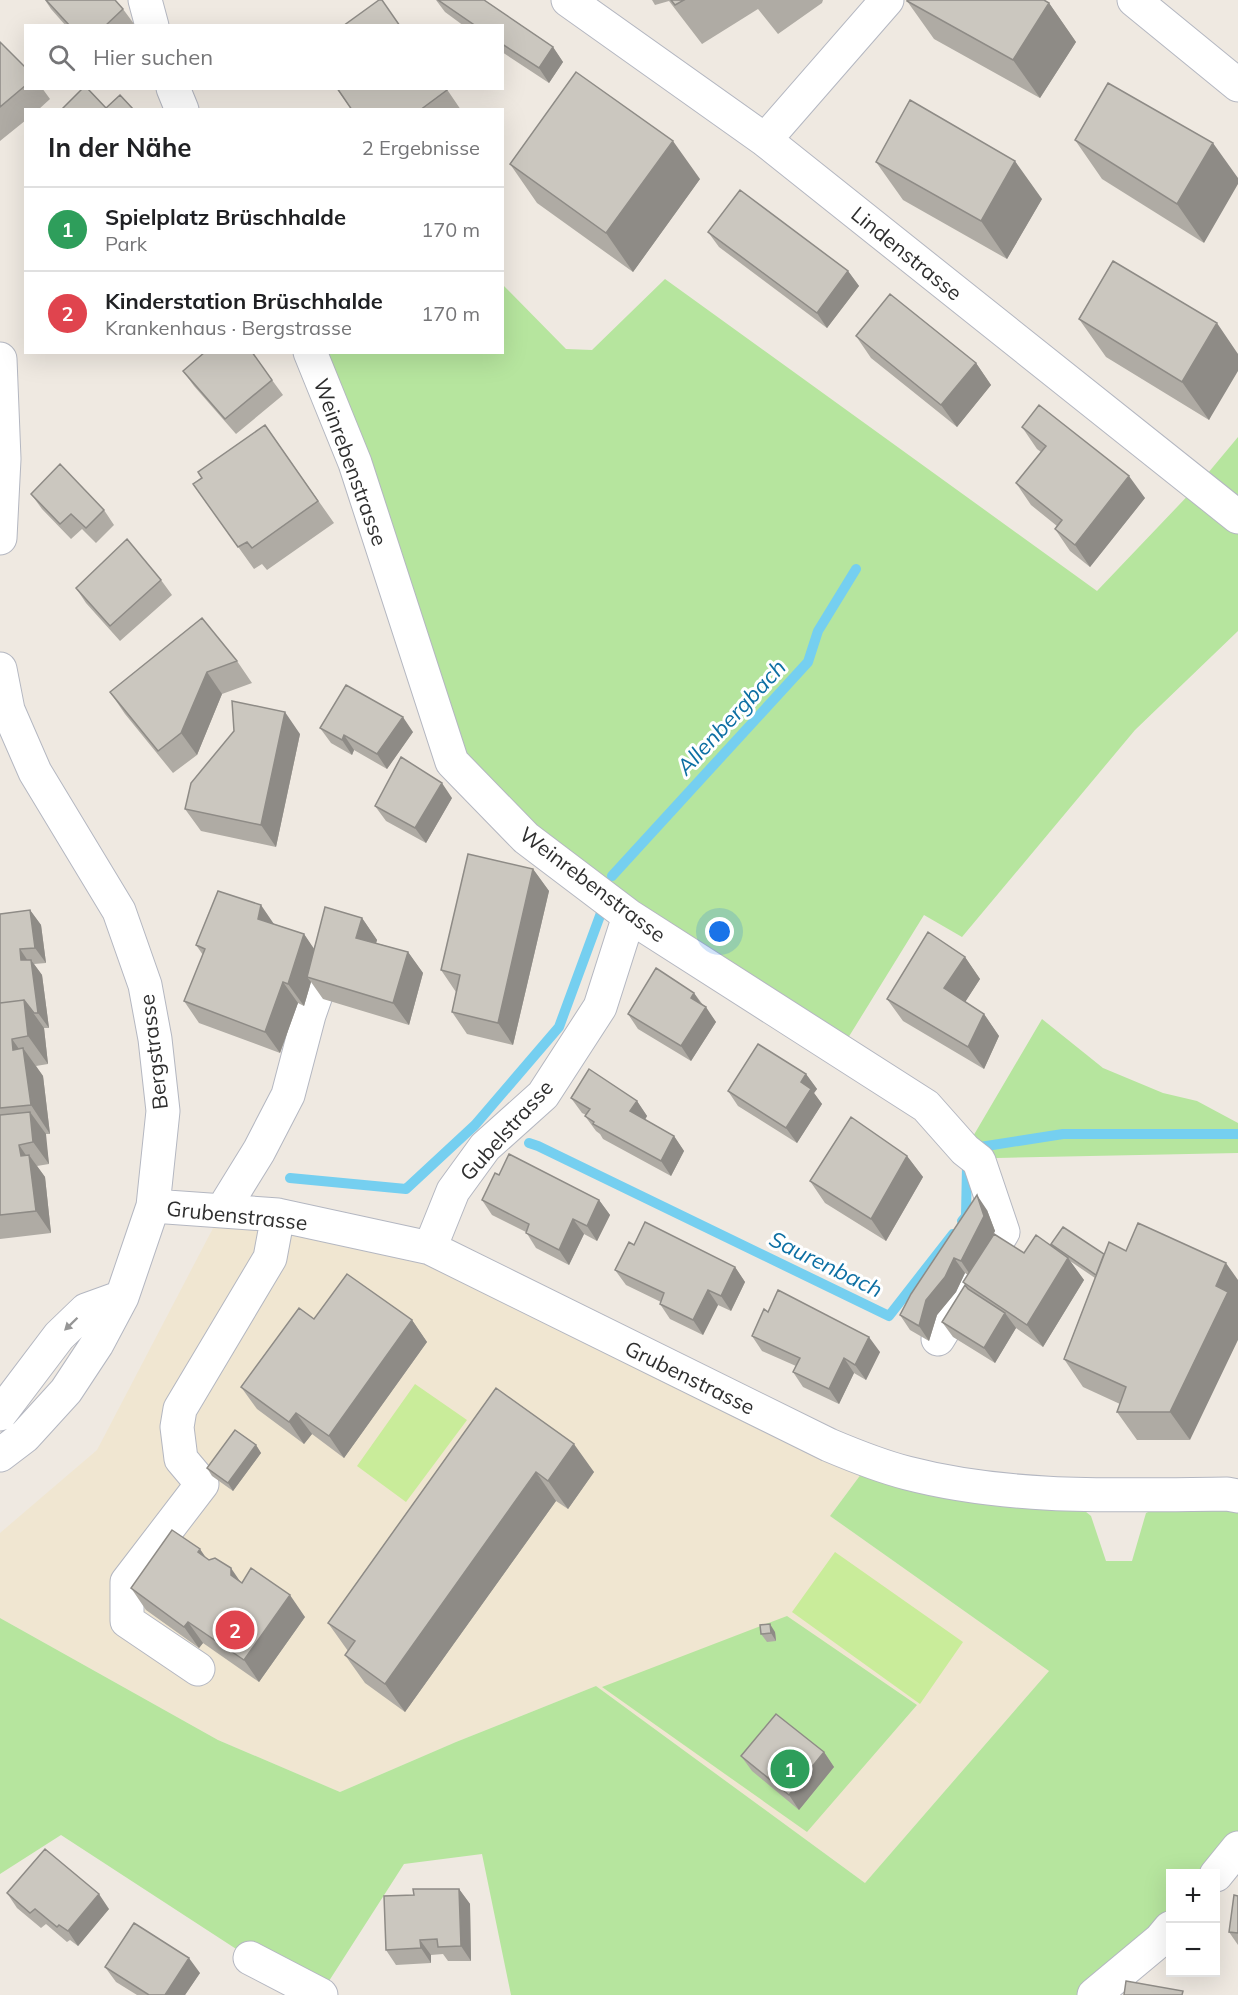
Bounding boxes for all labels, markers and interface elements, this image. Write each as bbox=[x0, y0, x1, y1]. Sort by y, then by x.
search box bbox=[24, 24, 504, 90]
icon: search bbox=[45, 41, 78, 74]
text: Hier suchen bbox=[93, 43, 213, 71]
text: In der Nähe bbox=[48, 131, 192, 164]
text: 2 Ergebnisse bbox=[362, 135, 480, 160]
street label: Lindenstrasse bbox=[846, 200, 968, 306]
text: Spielplatz Brüschhalde bbox=[105, 203, 346, 231]
text: 1 bbox=[62, 217, 74, 242]
text: 170 m bbox=[421, 217, 480, 242]
text: Park bbox=[105, 231, 147, 256]
text: Kinderstation Brüschhalde bbox=[105, 287, 383, 315]
text: 2 bbox=[62, 301, 74, 326]
text: 170 m bbox=[421, 301, 480, 326]
text: Krankenhaus · Bergstrasse bbox=[105, 315, 352, 340]
street label: Weinrebenstrasse bbox=[309, 375, 393, 549]
water label: Allenbergbach bbox=[670, 653, 792, 781]
street label: Weinrebenstrasse bbox=[515, 821, 671, 947]
your location bbox=[705, 917, 734, 946]
street label: Bergstrasse bbox=[133, 993, 173, 1111]
street label: Gubelstrasse bbox=[454, 1074, 558, 1186]
street label: Grubenstrasse bbox=[165, 1195, 309, 1235]
water label: Saurenbach bbox=[765, 1225, 887, 1303]
one-way arrow bbox=[65, 1317, 79, 1331]
street label: Grubenstrasse bbox=[621, 1334, 759, 1420]
pin: 2 bbox=[216, 1608, 254, 1652]
pin: 1 bbox=[770, 1746, 810, 1792]
map controls bbox=[1166, 1869, 1220, 1977]
button: + bbox=[1166, 1869, 1220, 1923]
button: − bbox=[1166, 1923, 1220, 1977]

